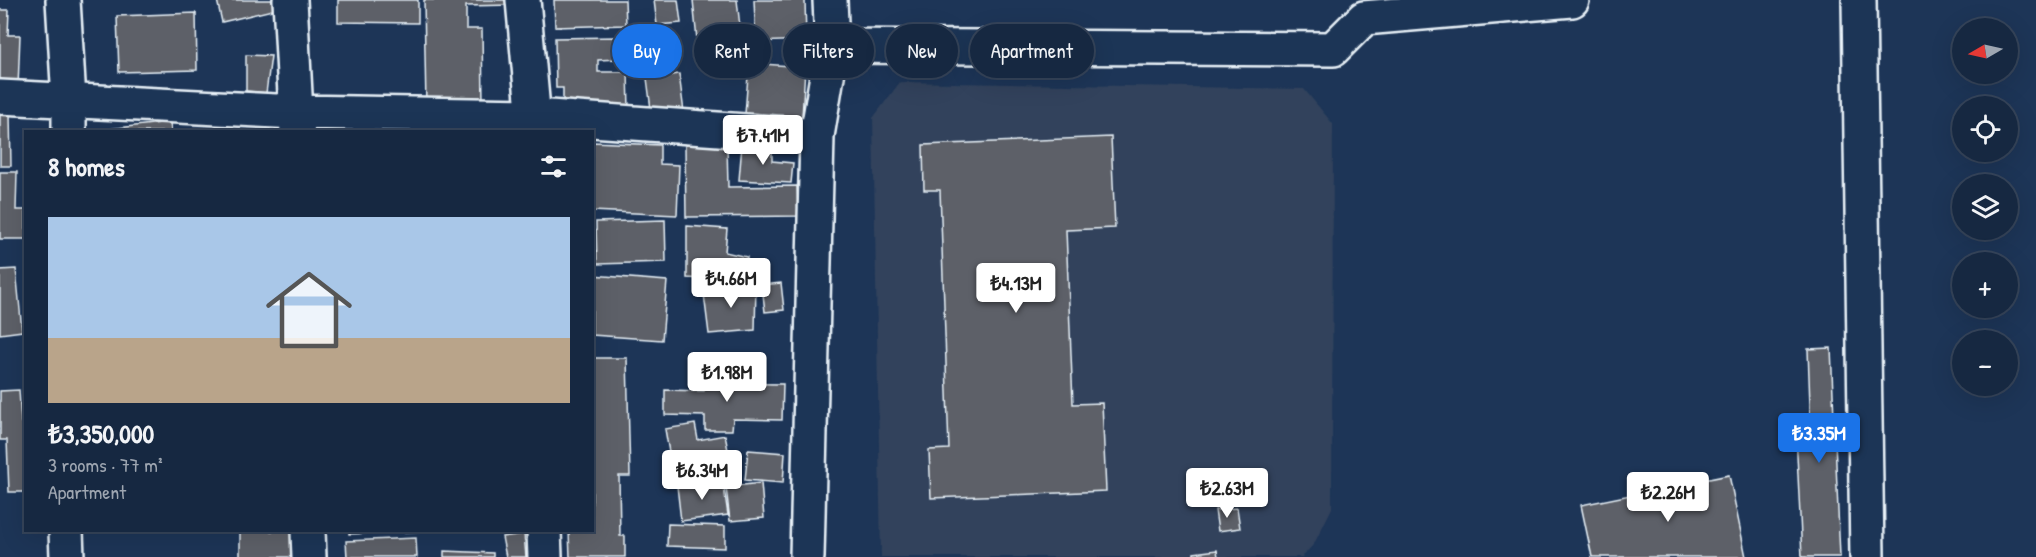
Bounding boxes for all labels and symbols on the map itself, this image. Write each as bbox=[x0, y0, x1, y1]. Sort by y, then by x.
north arrow bbox=[1952, 18, 2018, 84]
pin: ₺7.41M bbox=[714, 115, 812, 166]
pin: ₺4.66M bbox=[682, 258, 780, 309]
pin: ₺4.13M bbox=[967, 263, 1065, 314]
pin: ₺1.98M bbox=[678, 352, 776, 403]
pin: ₺3.35M bbox=[1770, 413, 1868, 464]
pin: ₺6.34M bbox=[653, 450, 751, 501]
pin: ₺2.63M bbox=[1178, 468, 1276, 519]
pin: ₺2.26M bbox=[1619, 472, 1717, 523]

